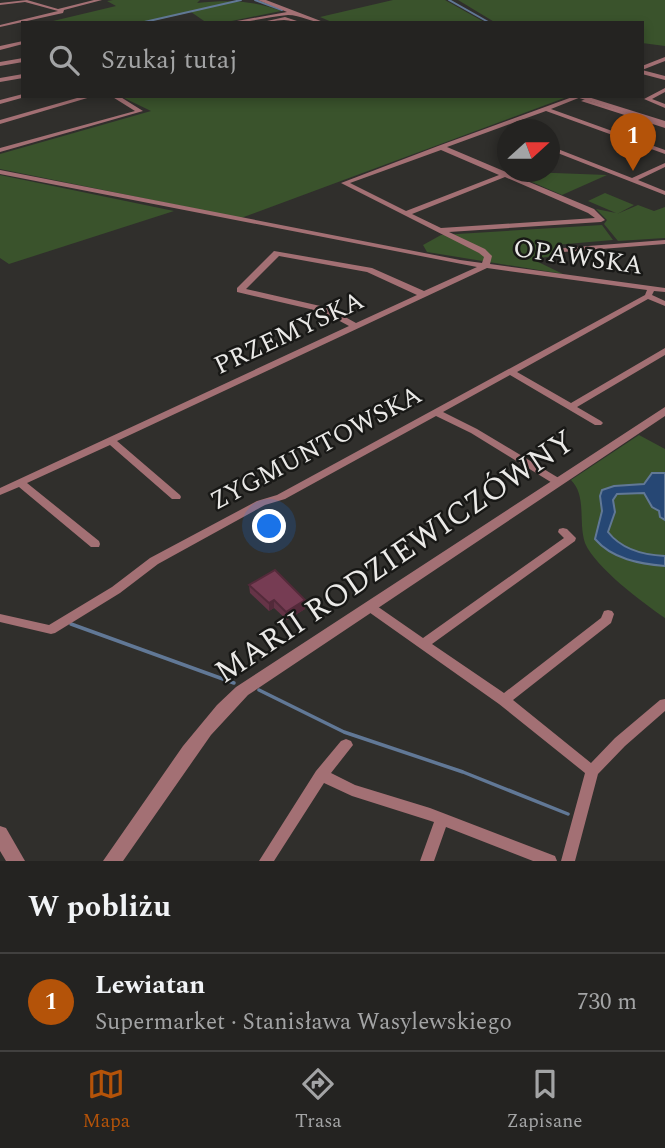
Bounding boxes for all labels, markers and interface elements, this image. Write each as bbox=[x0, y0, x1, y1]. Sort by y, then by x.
search box bbox=[21, 21, 644, 98]
text: Szukaj tutaj bbox=[101, 40, 238, 80]
icon: search bbox=[45, 41, 83, 79]
pin: 1 bbox=[610, 113, 656, 171]
north arrow bbox=[497, 119, 560, 182]
street label: OPAWSKA bbox=[511, 228, 645, 286]
street label: PRZEMYSKA bbox=[207, 281, 371, 385]
street label: ZYGMUNTOWSKA bbox=[203, 375, 429, 521]
street label: MARII RODZIEWICZÓWNY bbox=[205, 418, 585, 696]
your location bbox=[252, 509, 286, 543]
text: W pobliżu bbox=[28, 884, 171, 930]
text: Lewiatan bbox=[95, 965, 205, 1005]
text: 1 bbox=[45, 985, 57, 1020]
text: 730 m bbox=[577, 985, 637, 1020]
text: Supermarket · Stanisława Wasylewskiego bbox=[95, 1005, 512, 1040]
tab: Mapa bbox=[82, 1065, 130, 1136]
tab: Trasa bbox=[295, 1065, 342, 1136]
tab: Zapisane bbox=[507, 1065, 583, 1136]

